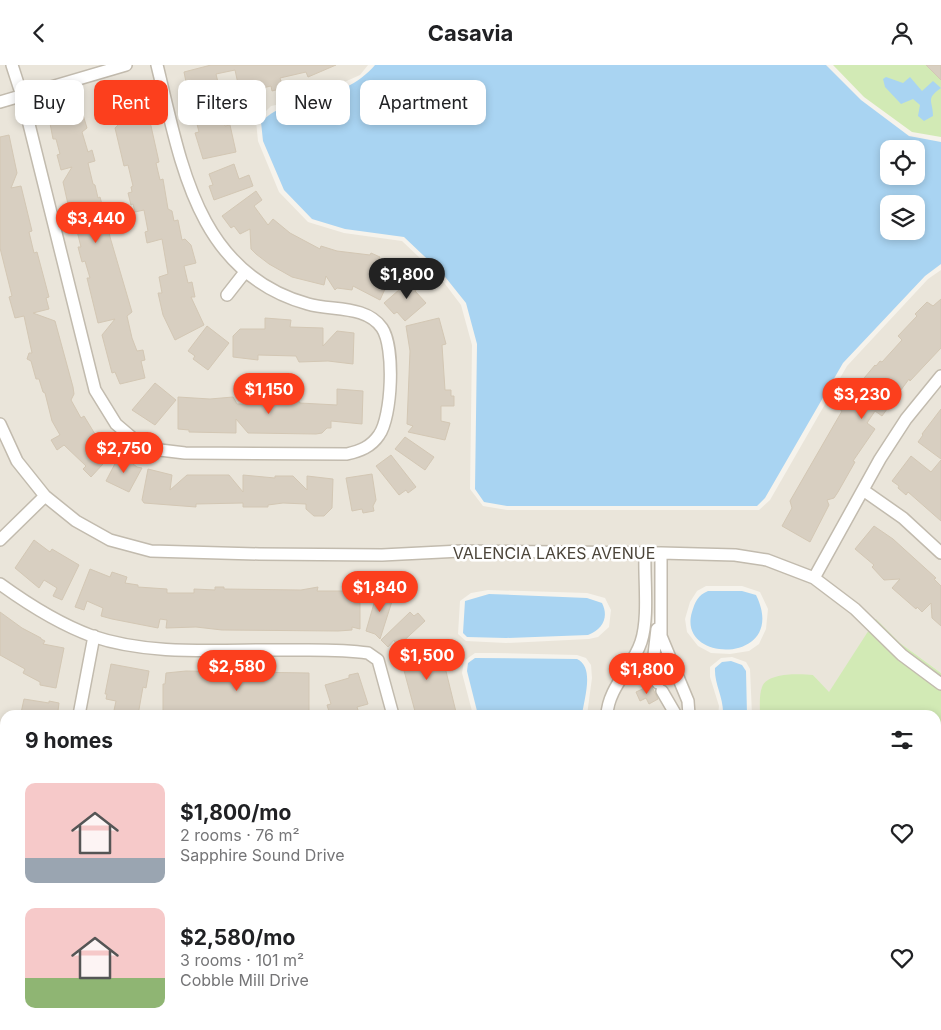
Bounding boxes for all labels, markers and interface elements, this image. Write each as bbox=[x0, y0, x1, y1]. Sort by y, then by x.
icon: back bbox=[25, 19, 53, 47]
icon: person bbox=[888, 19, 916, 47]
text: Casavia bbox=[428, 20, 513, 46]
chip: Buy bbox=[15, 80, 84, 125]
chip: Rent bbox=[94, 80, 168, 125]
chip: Filters bbox=[178, 80, 266, 125]
chip: New bbox=[276, 80, 350, 125]
chip: Apartment bbox=[360, 80, 486, 125]
map controls bbox=[880, 140, 925, 240]
button: locate bbox=[880, 140, 925, 185]
button: layers bbox=[880, 195, 925, 240]
pin: $3,440 bbox=[55, 201, 137, 244]
text: $3,440 bbox=[67, 208, 125, 228]
pin: $1,800 bbox=[366, 257, 448, 300]
text: $1,800 bbox=[380, 264, 434, 284]
pin: $1,150 bbox=[228, 373, 310, 415]
pin: $3,230 bbox=[821, 377, 903, 420]
text: $1,150 bbox=[244, 379, 294, 399]
text: $3,230 bbox=[833, 384, 891, 404]
pin: $2,750 bbox=[83, 431, 165, 474]
text: $2,750 bbox=[96, 438, 152, 458]
street label: VALENCIA LAKES AVENUE bbox=[453, 543, 655, 563]
pin: $1,840 bbox=[339, 571, 421, 613]
text: $1,840 bbox=[353, 577, 407, 597]
pin: $1,500 bbox=[386, 639, 468, 681]
text: $1,500 bbox=[400, 645, 454, 665]
pin: $2,580 bbox=[196, 649, 278, 692]
pin: $1,800 bbox=[606, 653, 688, 695]
text: $2,580 bbox=[208, 656, 266, 676]
text: $1,800 bbox=[620, 659, 674, 679]
icon: filters bbox=[888, 726, 916, 754]
text: 9 homes bbox=[25, 728, 113, 753]
text: $1,800/mo bbox=[180, 800, 291, 825]
icon: home bbox=[65, 803, 125, 863]
icon: heart bbox=[888, 819, 916, 847]
text: 2 rooms · 76 m² bbox=[180, 825, 300, 845]
text: Sapphire Sound Drive bbox=[180, 845, 345, 865]
text: $2,580/mo bbox=[180, 925, 295, 950]
icon: home bbox=[65, 928, 125, 988]
icon: heart bbox=[888, 944, 916, 972]
text: 3 rooms · 101 m² bbox=[180, 950, 304, 970]
text: Cobble Mill Drive bbox=[180, 970, 309, 990]

